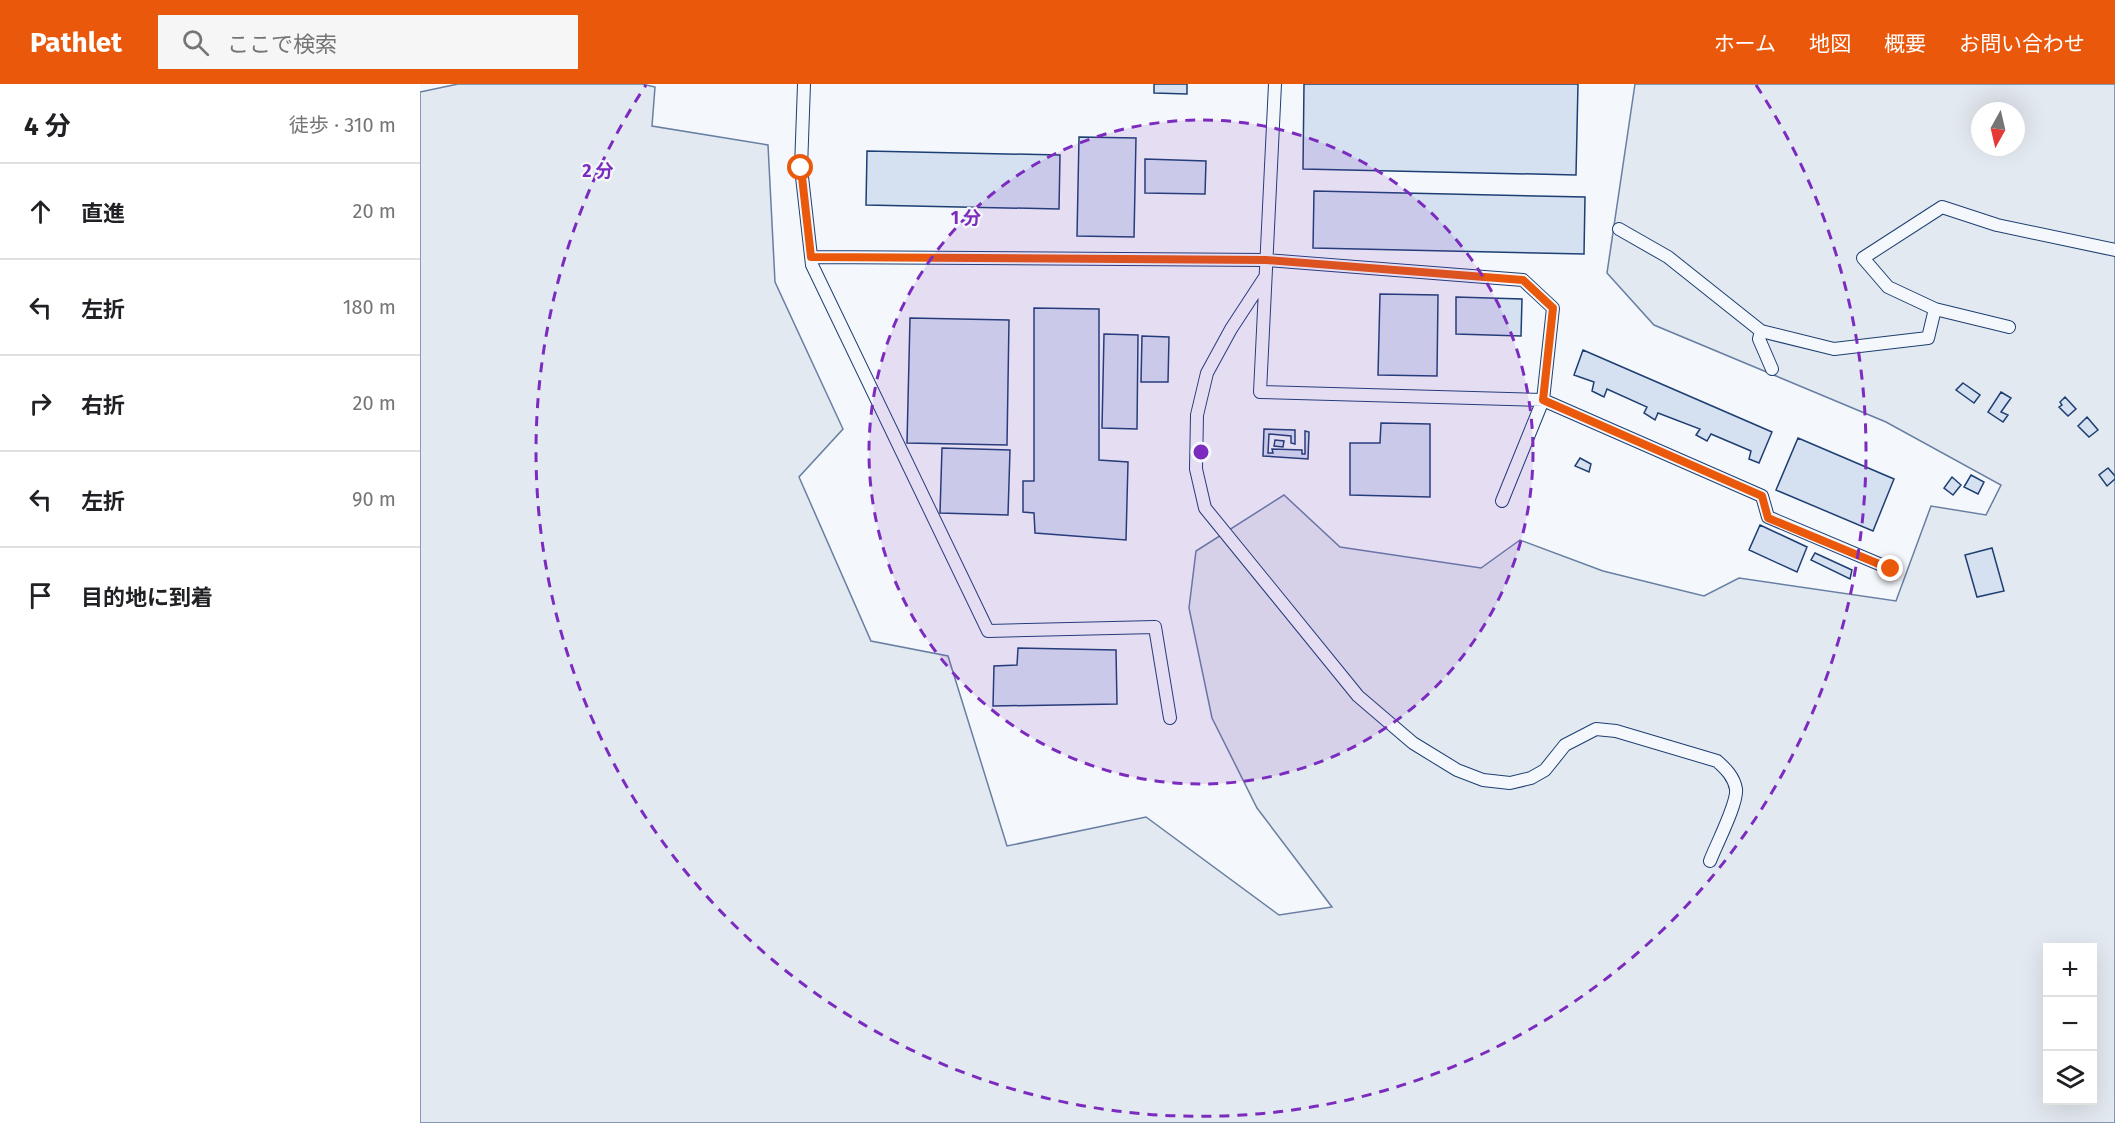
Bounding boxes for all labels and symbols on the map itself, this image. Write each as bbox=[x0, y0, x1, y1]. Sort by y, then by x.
north arrow bbox=[1971, 102, 2025, 156]
route start bbox=[787, 154, 813, 180]
text: 2 分 bbox=[582, 160, 614, 182]
text: 1 分 bbox=[951, 207, 981, 229]
centre of rings bbox=[1191, 442, 1211, 462]
route end bbox=[1877, 555, 1903, 581]

